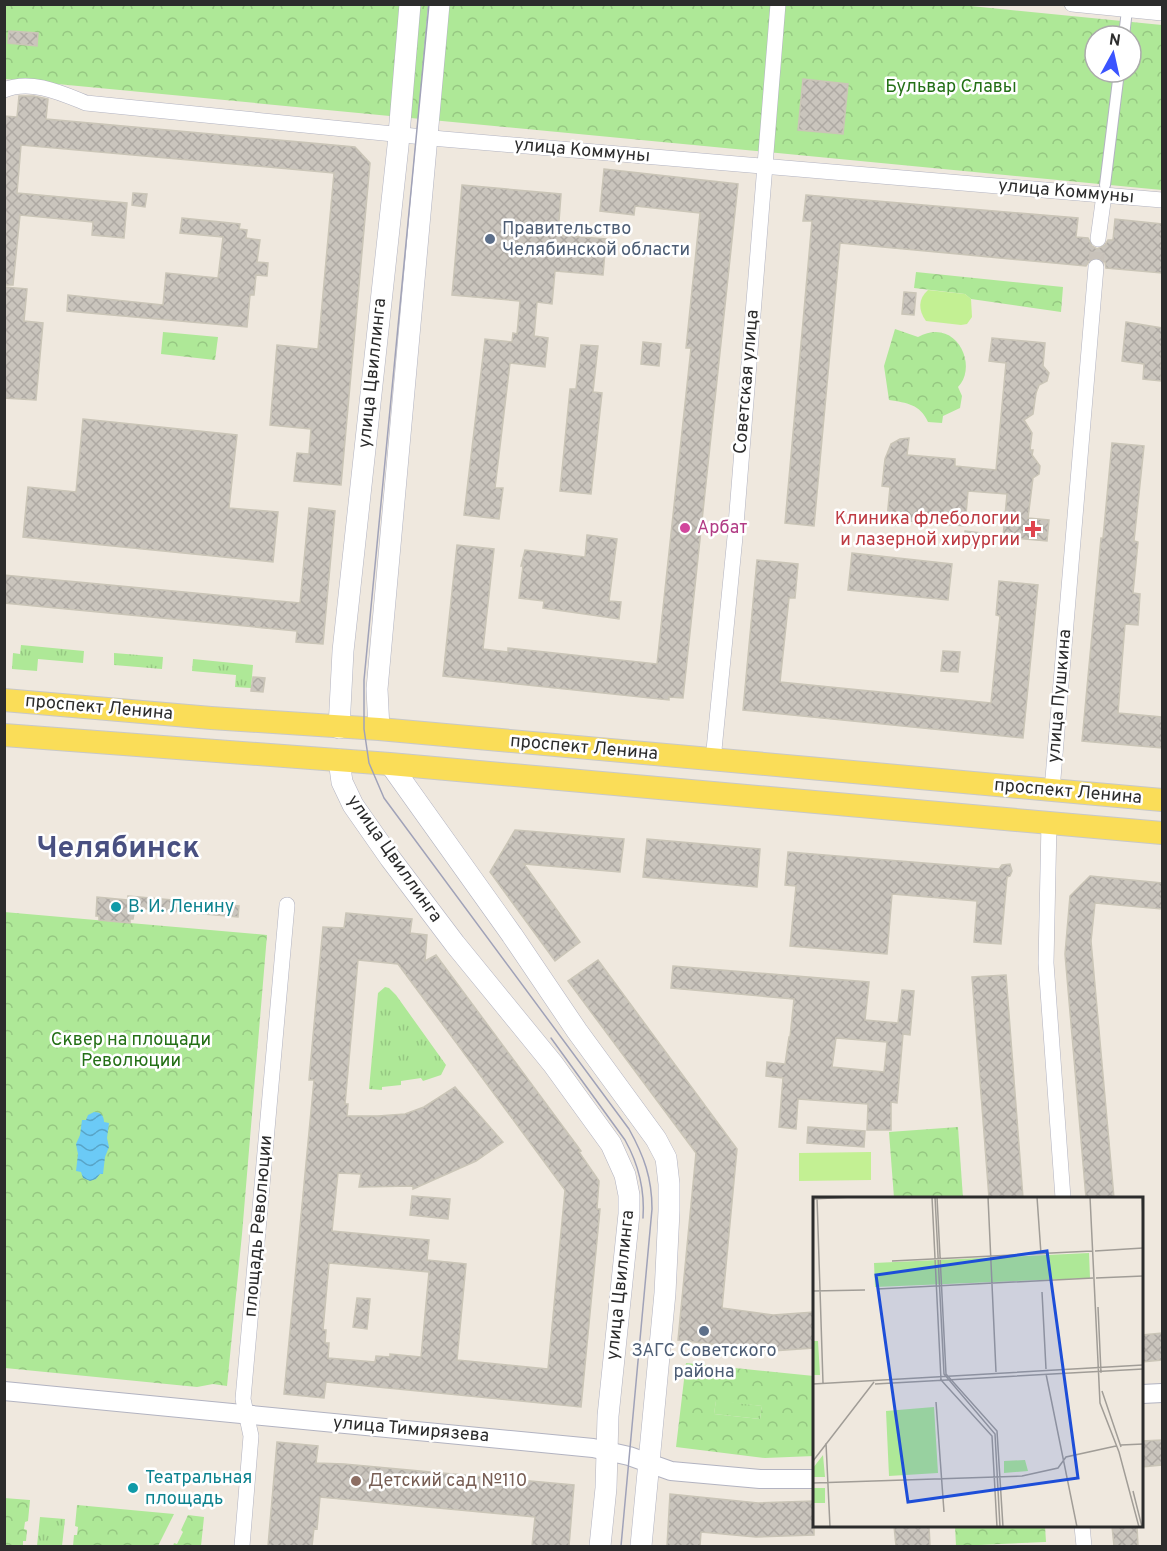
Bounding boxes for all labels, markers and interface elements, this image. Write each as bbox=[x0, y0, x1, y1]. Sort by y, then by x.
north arrow bbox=[1083, 24, 1143, 84]
text: N bbox=[1108, 30, 1122, 52]
park label: Бульвар Славы bbox=[885, 76, 1017, 99]
street label: улица Коммуны bbox=[513, 134, 651, 168]
street label: улица Коммуны bbox=[997, 175, 1135, 209]
place label: Правительство Челябинской области bbox=[502, 218, 690, 262]
marker: Правительство Челябинской области bbox=[483, 232, 497, 246]
street label: улица Цвиллинга bbox=[354, 297, 392, 449]
street label: Советская улица bbox=[729, 309, 765, 455]
place label: Клиника флебологии и лазерной хирургии bbox=[835, 508, 1020, 552]
place label: Арбат bbox=[697, 517, 747, 540]
marker: Клиника флебологии и лазерной хирургии bbox=[1024, 520, 1042, 538]
marker: Арбат bbox=[678, 521, 692, 535]
street label: улица Пушкина bbox=[1043, 628, 1077, 764]
street label: проспект Ленина bbox=[24, 690, 174, 726]
street label: проспект Ленина bbox=[509, 730, 659, 766]
street label: проспект Ленина bbox=[993, 774, 1143, 810]
street label: улица Цвиллинга bbox=[341, 791, 447, 927]
district label: Челябинск bbox=[36, 831, 200, 868]
place label: В. И. Ленину bbox=[128, 896, 234, 919]
marker: В. И. Ленину bbox=[109, 900, 123, 914]
park label: Сквер на площади Революции bbox=[51, 1029, 211, 1073]
street label: площадь Революции bbox=[240, 1134, 278, 1318]
inset map bbox=[813, 1197, 1143, 1527]
street label: улица Цвиллинга bbox=[602, 1209, 640, 1361]
marker: ЗАГС Советского района bbox=[697, 1324, 711, 1338]
place label: ЗАГС Советского района bbox=[632, 1340, 776, 1384]
street label: улица Тимирязева bbox=[332, 1412, 490, 1448]
place label: Театральная площадь bbox=[145, 1467, 252, 1511]
place label: Детский сад №110 bbox=[368, 1470, 527, 1493]
marker: Детский сад №110 bbox=[349, 1474, 363, 1488]
marker: Театральная площадь bbox=[126, 1481, 140, 1495]

